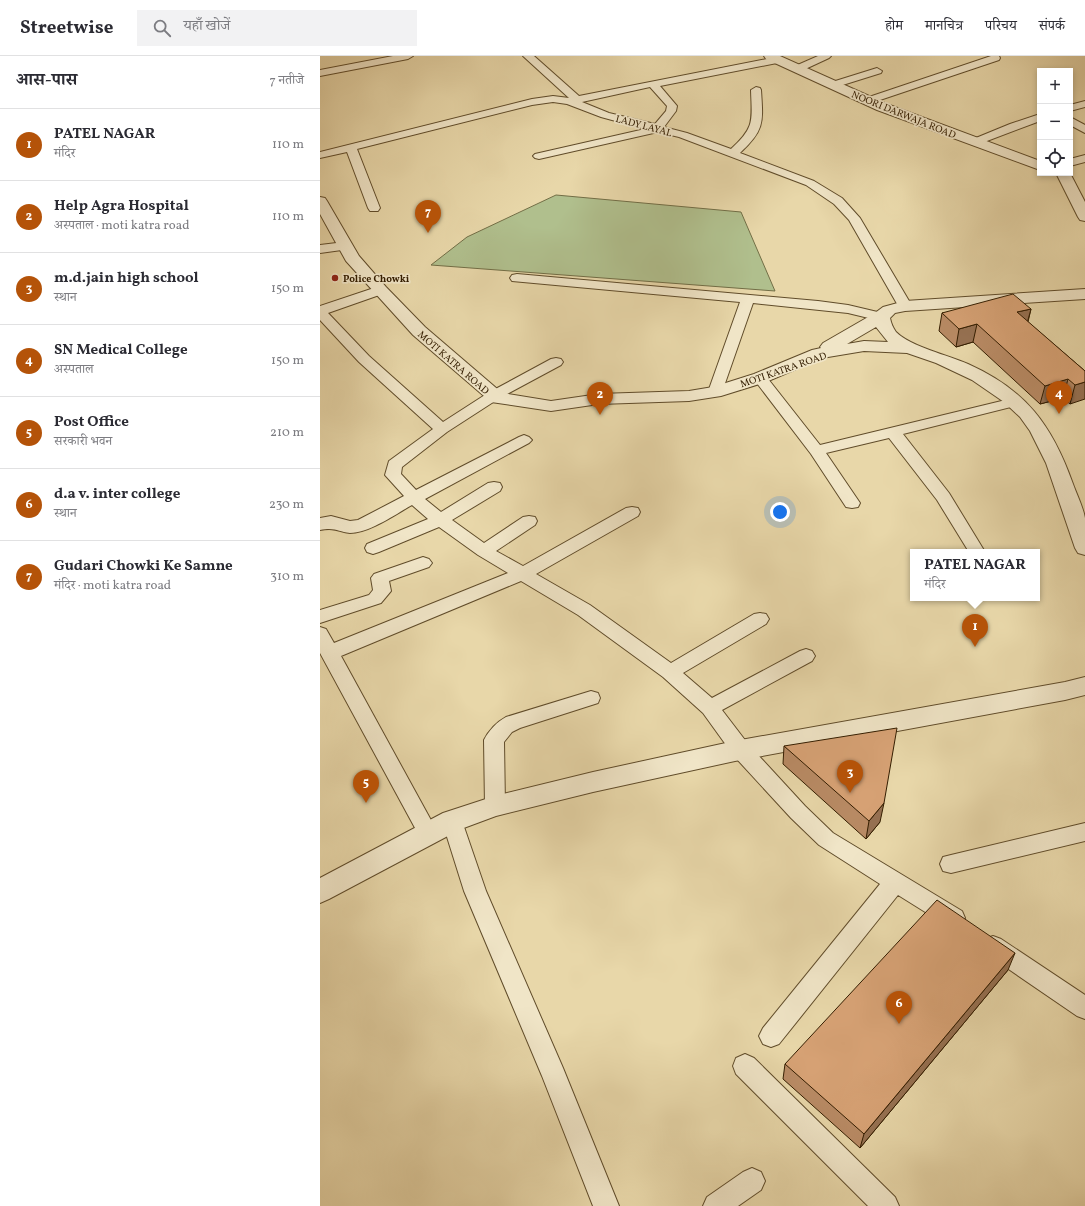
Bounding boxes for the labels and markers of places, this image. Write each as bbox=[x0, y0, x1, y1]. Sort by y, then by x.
pin: 7 bbox=[415, 200, 441, 233]
place label: Police Chowki bbox=[343, 272, 410, 286]
marker: Police Chowki bbox=[330, 273, 340, 283]
pin: 4 bbox=[1046, 381, 1072, 414]
pin: 2 bbox=[587, 382, 613, 415]
pin: 1 bbox=[962, 614, 988, 647]
pin: 3 bbox=[837, 760, 863, 793]
pin: 5 bbox=[353, 770, 379, 803]
pin: 6 bbox=[886, 991, 912, 1024]

